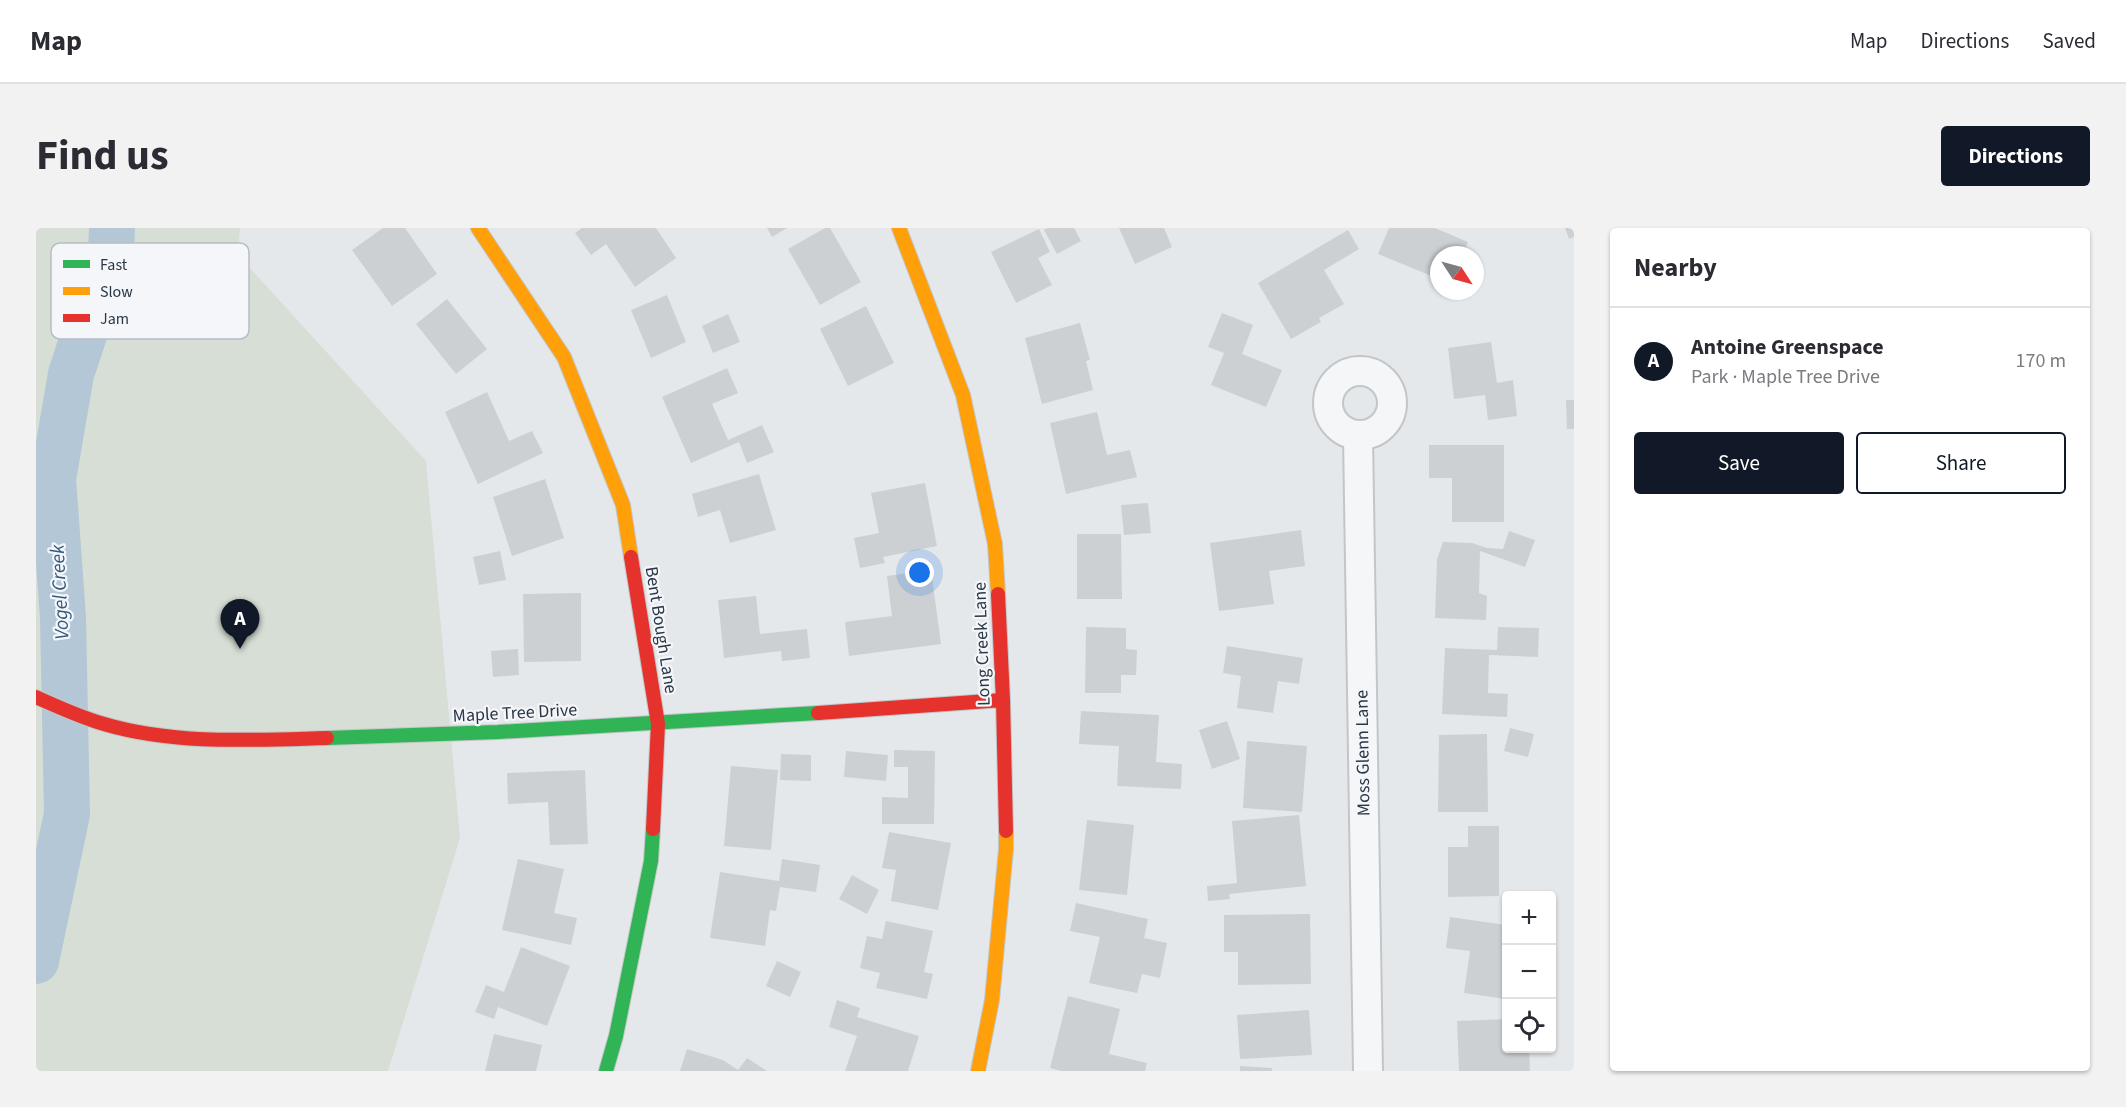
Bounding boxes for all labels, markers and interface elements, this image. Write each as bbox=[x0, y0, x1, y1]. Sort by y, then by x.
text: Map bbox=[30, 21, 82, 61]
text: Map bbox=[1850, 26, 1888, 56]
text: Directions bbox=[1921, 26, 2009, 56]
text: Saved bbox=[2042, 26, 2096, 56]
text: Find us bbox=[36, 126, 169, 186]
button: Directions bbox=[1941, 126, 2090, 186]
legend bbox=[51, 243, 249, 339]
north arrow bbox=[1430, 246, 1484, 300]
text: Nearby bbox=[1634, 249, 1717, 286]
text: Fast bbox=[100, 254, 128, 276]
text: Slow bbox=[100, 281, 133, 303]
text: Jam bbox=[100, 308, 129, 330]
text: Antoine Greenspace bbox=[1691, 331, 1884, 363]
text: A bbox=[1648, 347, 1659, 375]
text: 170 m bbox=[2016, 347, 2066, 375]
text: Park · Maple Tree Drive bbox=[1691, 363, 1880, 391]
button: Save bbox=[1634, 432, 1844, 494]
button: Share bbox=[1856, 432, 2066, 494]
water label: Vogel Creek bbox=[44, 543, 76, 640]
your location bbox=[905, 558, 934, 587]
street label: Bent Bough Lane bbox=[639, 565, 683, 695]
street label: Long Creek Lane bbox=[967, 581, 997, 706]
pin: A bbox=[220, 600, 260, 649]
street label: Moss Glenn Lane bbox=[1349, 690, 1377, 816]
street label: Maple Tree Drive bbox=[452, 697, 578, 729]
map controls bbox=[1502, 891, 1556, 1053]
button: + bbox=[1502, 891, 1556, 945]
button: − bbox=[1502, 945, 1556, 999]
button: locate bbox=[1502, 999, 1556, 1053]

